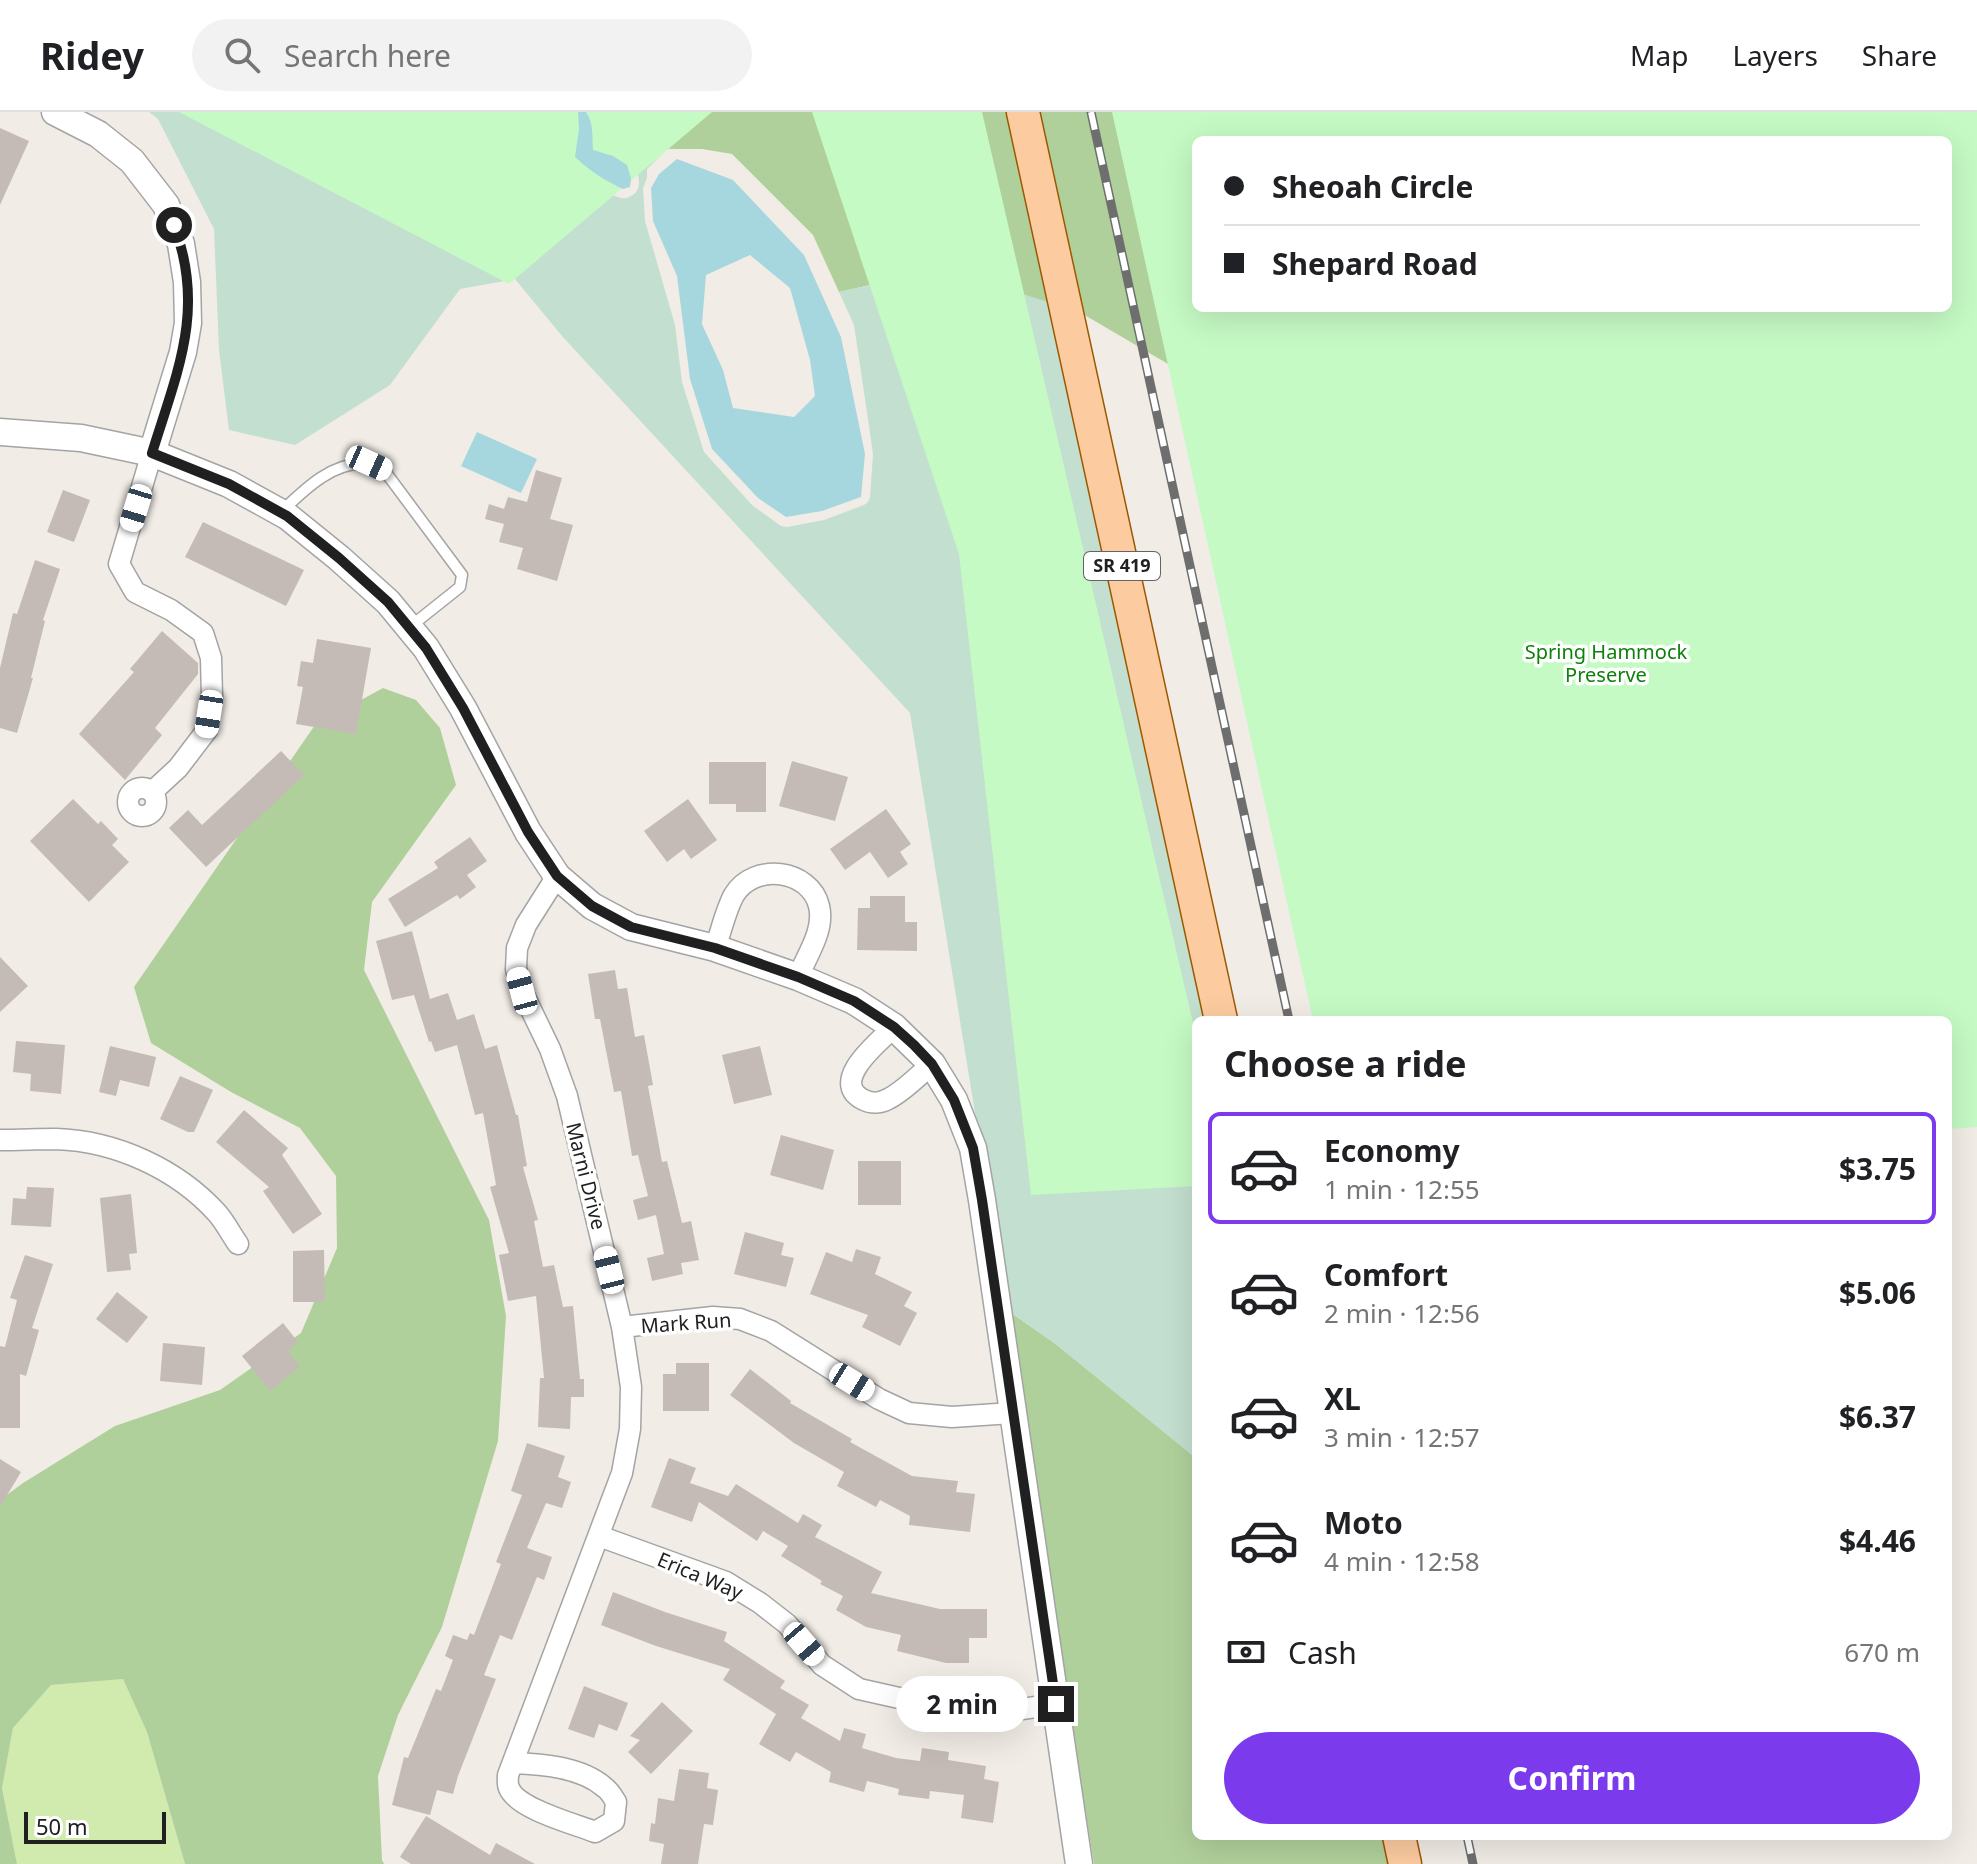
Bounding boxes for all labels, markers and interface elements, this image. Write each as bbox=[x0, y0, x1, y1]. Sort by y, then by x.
search box bbox=[192, 19, 752, 91]
text: Ridey bbox=[40, 29, 144, 81]
icon: search bbox=[220, 33, 264, 77]
text: Search here bbox=[284, 35, 451, 76]
text: Map bbox=[1630, 36, 1688, 74]
text: Layers bbox=[1732, 36, 1818, 74]
text: Share bbox=[1862, 36, 1937, 74]
text: Sheoah Circle bbox=[1272, 166, 1473, 207]
route start bbox=[156, 207, 192, 243]
text: Shepard Road bbox=[1272, 243, 1478, 284]
car bbox=[342, 442, 396, 484]
car bbox=[118, 482, 154, 534]
road number: SR 419 bbox=[1084, 552, 1160, 580]
park label: Spring Hammock Preserve bbox=[1525, 638, 1688, 688]
car bbox=[193, 688, 225, 740]
car bbox=[504, 965, 540, 1017]
text: Choose a ride bbox=[1224, 1039, 1466, 1088]
street label: Marni Drive bbox=[560, 1119, 613, 1232]
text: Economy bbox=[1324, 1130, 1460, 1171]
icon: car bbox=[1228, 1132, 1300, 1204]
text: $3.75 bbox=[1839, 1148, 1916, 1189]
text: 1 min · 12:55 bbox=[1324, 1171, 1480, 1207]
car bbox=[592, 1244, 626, 1296]
text: Comfort bbox=[1324, 1254, 1448, 1295]
icon: car bbox=[1228, 1256, 1300, 1328]
text: $5.06 bbox=[1839, 1272, 1916, 1313]
text: 2 min · 12:56 bbox=[1324, 1295, 1480, 1331]
street label: Mark Run bbox=[640, 1306, 732, 1339]
car bbox=[825, 1359, 879, 1405]
text: XL bbox=[1324, 1378, 1361, 1419]
icon: car bbox=[1228, 1380, 1300, 1452]
text: $6.37 bbox=[1839, 1396, 1916, 1437]
text: 3 min · 12:57 bbox=[1324, 1419, 1480, 1455]
text: Moto bbox=[1324, 1502, 1403, 1543]
icon: car bbox=[1228, 1504, 1300, 1576]
text: $4.46 bbox=[1839, 1520, 1916, 1561]
text: 4 min · 12:58 bbox=[1324, 1543, 1480, 1579]
street label: Erica Way bbox=[653, 1545, 748, 1606]
car bbox=[779, 1618, 829, 1670]
icon: cash bbox=[1224, 1630, 1268, 1674]
text: Cash bbox=[1288, 1632, 1357, 1673]
text: 670 m bbox=[1844, 1634, 1920, 1670]
callout: 2 min bbox=[896, 1676, 1028, 1732]
text: 2 min bbox=[926, 1686, 998, 1722]
route end bbox=[1038, 1686, 1074, 1722]
button: Confirm bbox=[1224, 1732, 1920, 1824]
scale bar bbox=[24, 1808, 166, 1844]
text: 50 m bbox=[36, 1811, 87, 1841]

